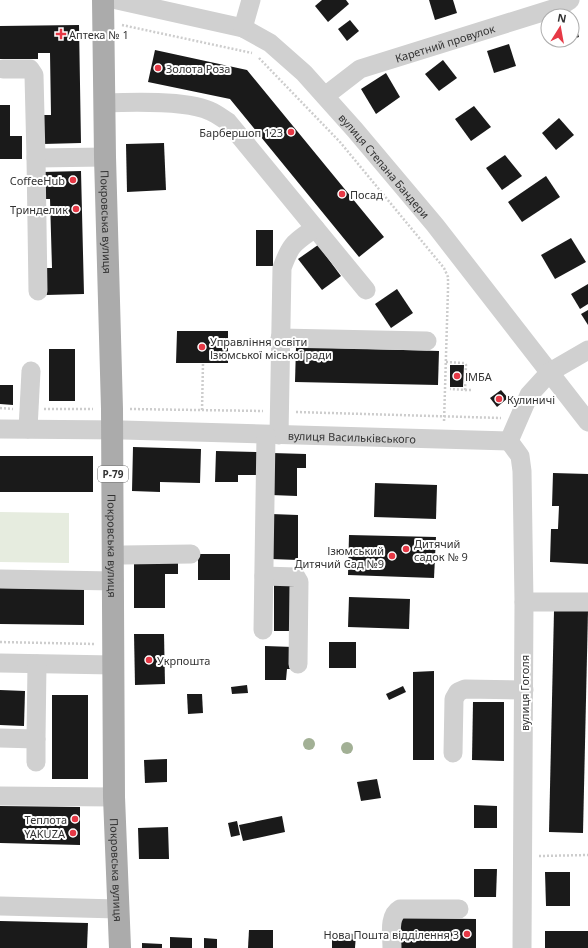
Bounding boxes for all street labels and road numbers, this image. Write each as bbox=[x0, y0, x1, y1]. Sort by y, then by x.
street label: Каретний провулок bbox=[393, 20, 497, 65]
street label: вулиця Степана Бандери bbox=[336, 110, 433, 221]
street label: Покровська вулиця bbox=[98, 170, 116, 274]
street label: вулиця Васильківського bbox=[288, 427, 416, 446]
road number: Р-79 bbox=[98, 466, 128, 482]
street label: Покровська вулиця bbox=[105, 494, 120, 598]
street label: вулиця Гоголя bbox=[517, 655, 532, 731]
street label: Покровська вулиця bbox=[107, 818, 126, 922]

